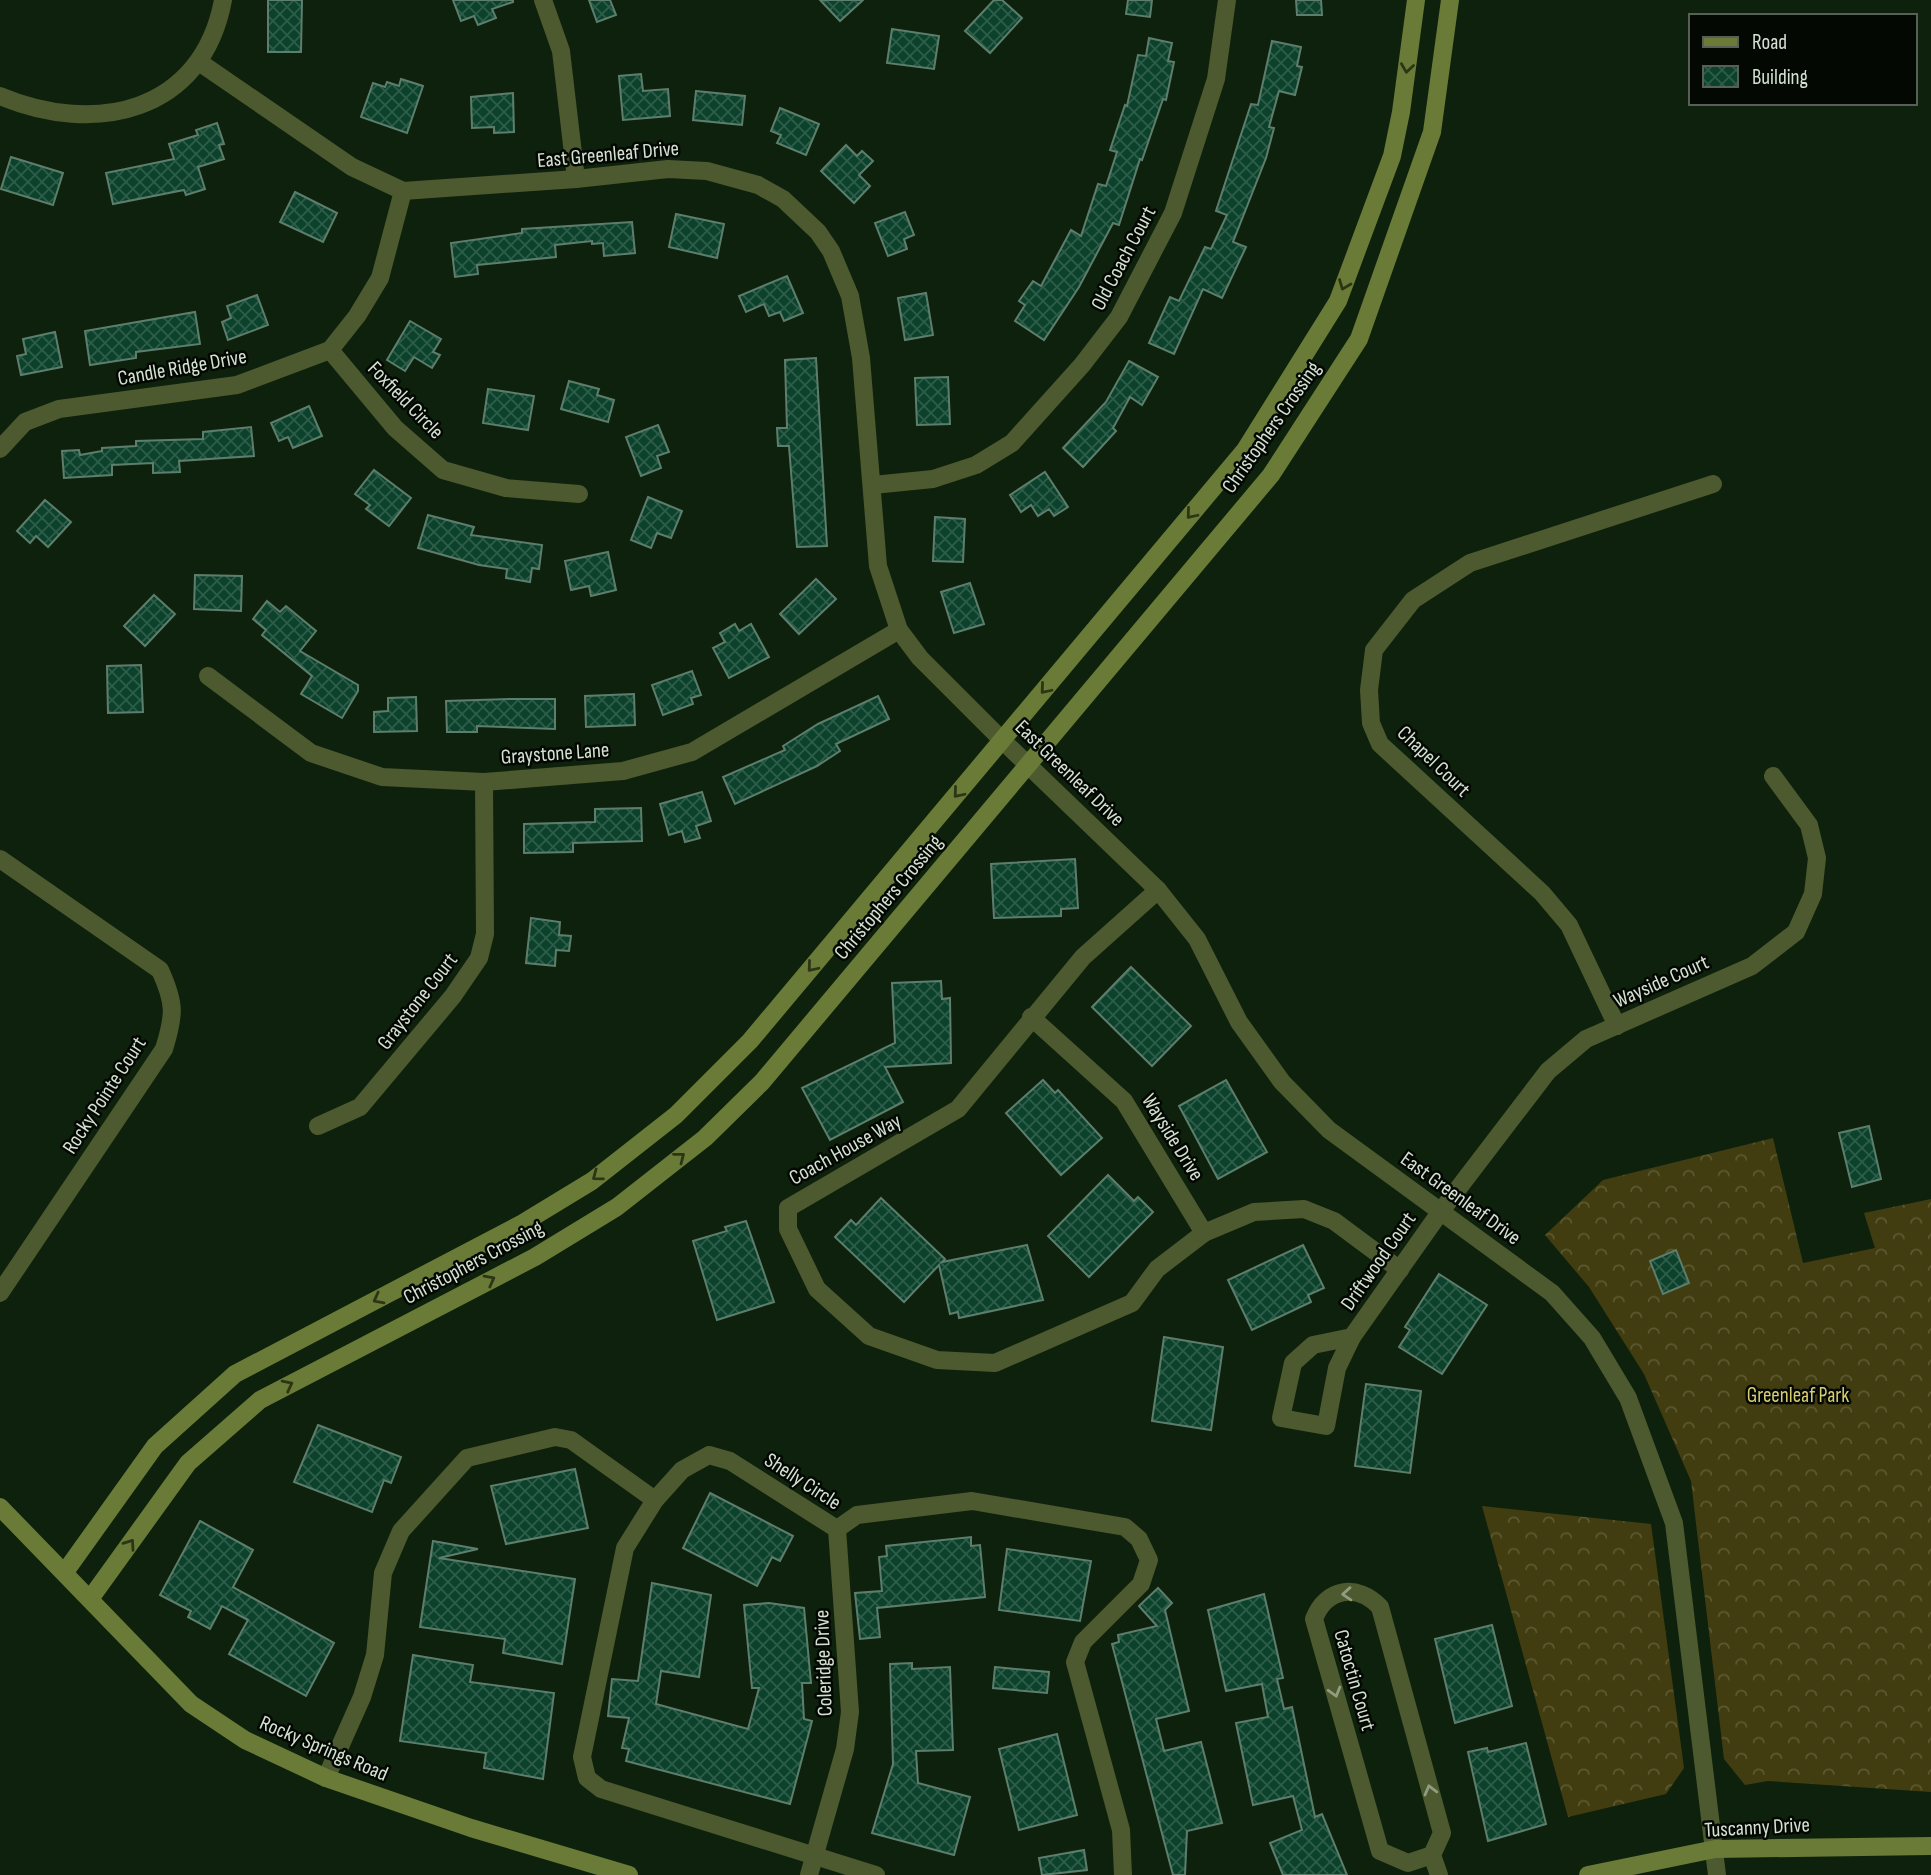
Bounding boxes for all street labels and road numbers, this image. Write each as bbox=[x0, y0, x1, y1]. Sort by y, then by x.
street label: East Greenleaf Drive bbox=[536, 136, 680, 173]
street label: Old Coach Court bbox=[1086, 202, 1161, 314]
street label: Candle Ridge Drive bbox=[116, 344, 248, 391]
street label: Foxfield Circle bbox=[363, 356, 449, 444]
street label: Christophers Crossing bbox=[1217, 357, 1326, 498]
street label: East Greenleaf Drive bbox=[1010, 715, 1130, 832]
street label: Chapel Court bbox=[1392, 720, 1475, 802]
street label: Graystone Lane bbox=[500, 737, 610, 770]
street label: Christophers Crossing bbox=[829, 830, 948, 965]
street label: Graystone Court bbox=[372, 948, 463, 1055]
street label: Wayside Court bbox=[1610, 949, 1713, 1013]
street label: Rocky Pointe Court bbox=[57, 1032, 152, 1159]
street label: Wayside Drive bbox=[1136, 1089, 1209, 1185]
street label: Coach House Way bbox=[785, 1108, 906, 1190]
street label: East Greenleaf Drive bbox=[1396, 1146, 1526, 1250]
street label: Driftwood Court bbox=[1335, 1207, 1421, 1315]
street label: Christophers Crossing bbox=[399, 1215, 548, 1310]
street label: Shelly Circle bbox=[760, 1447, 846, 1515]
street label: Coleridge Drive bbox=[809, 1609, 838, 1717]
street label: Catoctin Court bbox=[1328, 1627, 1381, 1734]
street label: Rocky Springs Road bbox=[256, 1710, 392, 1787]
street label: Tuscanny Drive bbox=[1704, 1812, 1810, 1843]

